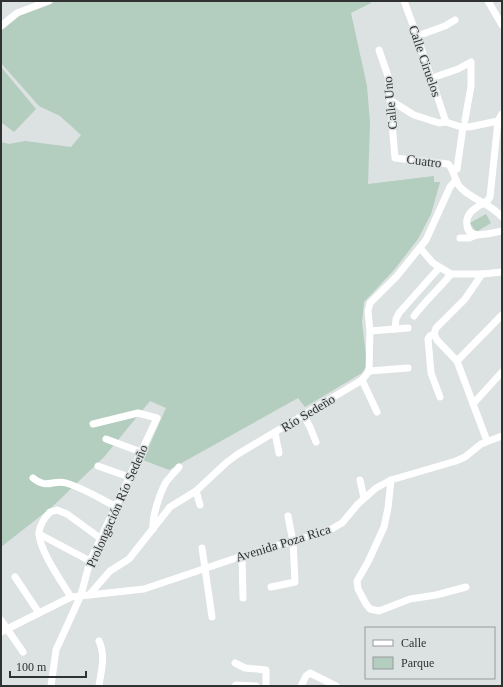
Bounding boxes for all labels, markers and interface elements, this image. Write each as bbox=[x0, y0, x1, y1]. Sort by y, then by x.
street label: Calle Ciruelos bbox=[406, 23, 444, 99]
street label: Calle Uno bbox=[380, 76, 400, 130]
street label: Cuatro bbox=[406, 151, 442, 171]
street label: Río Sedeño bbox=[278, 391, 338, 435]
street label: Prolongación Río Sedeño bbox=[83, 442, 151, 570]
street label: Avenida Poza Rica bbox=[234, 521, 333, 565]
legend bbox=[365, 627, 495, 679]
text: Calle bbox=[401, 636, 426, 650]
scale bar bbox=[10, 653, 86, 679]
text: Parque bbox=[401, 656, 434, 670]
text: 100 m bbox=[16, 660, 47, 674]

